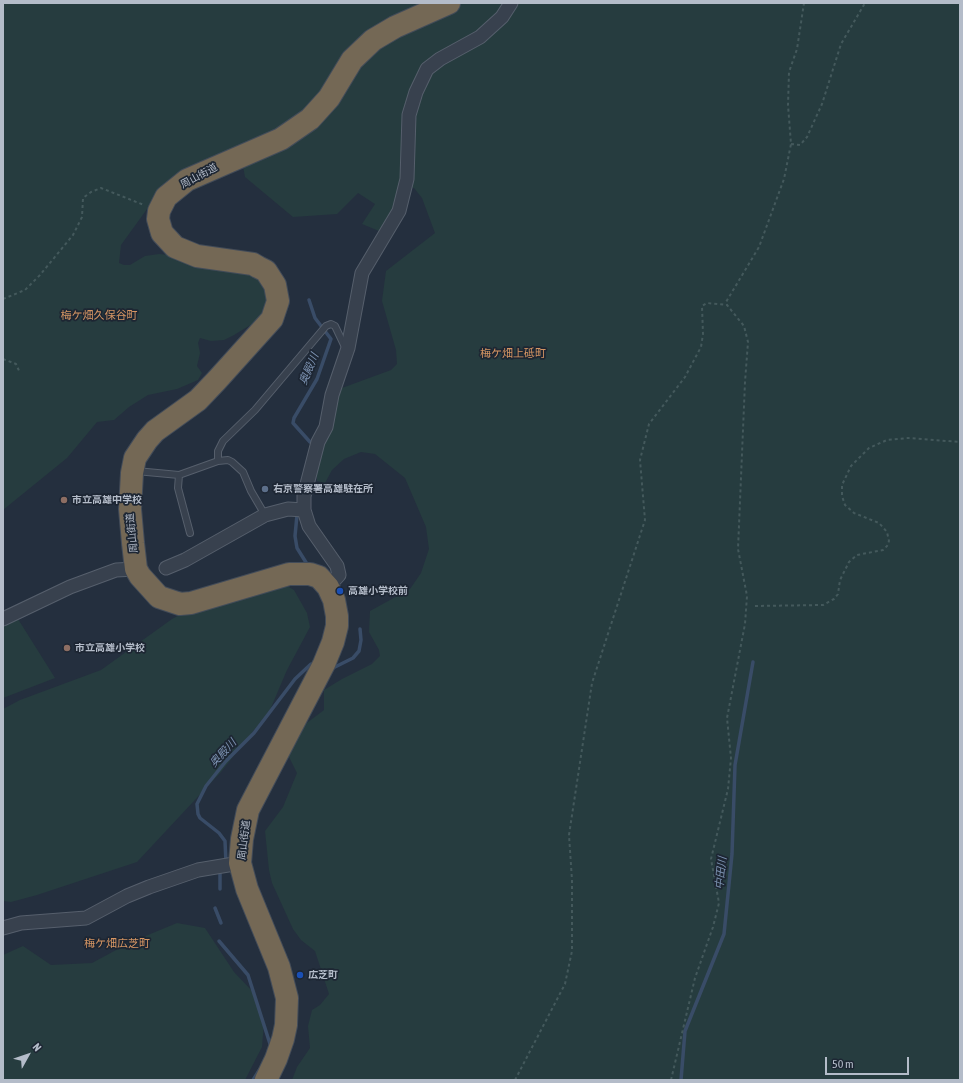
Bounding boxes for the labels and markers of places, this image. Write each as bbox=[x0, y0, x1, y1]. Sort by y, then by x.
place label: 右京警察署高雄駐在所 bbox=[273, 483, 373, 495]
marker: 右京警察署高雄駐在所 bbox=[260, 484, 270, 494]
place label: 市立高雄中学校 bbox=[72, 494, 142, 506]
marker: 市立高雄中学校 bbox=[59, 495, 69, 505]
place label: 高雄小学校前 bbox=[348, 585, 408, 597]
marker: 高雄小学校前 bbox=[335, 586, 345, 596]
place label: 市立高雄小学校 bbox=[75, 642, 145, 654]
marker: 市立高雄小学校 bbox=[62, 643, 72, 653]
place label: 広芝町 bbox=[308, 969, 338, 981]
marker: 広芝町 bbox=[295, 970, 305, 980]

